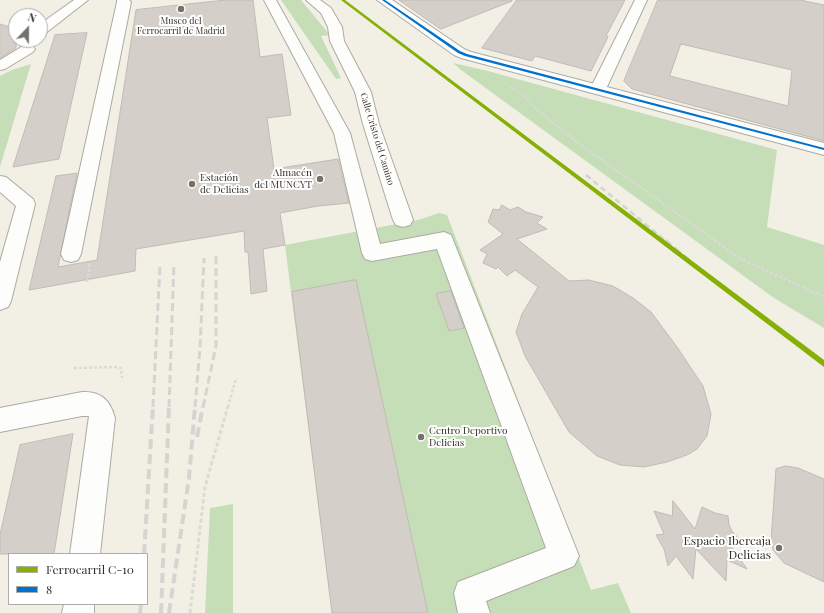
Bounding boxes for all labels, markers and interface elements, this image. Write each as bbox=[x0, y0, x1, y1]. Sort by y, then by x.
marker: Museo del Ferrocarril de Madrid bbox=[176, 4, 186, 14]
north arrow bbox=[8, 8, 48, 48]
text: N bbox=[26, 9, 39, 26]
place label: Museo del Ferrocarril de Madrid bbox=[137, 16, 225, 37]
street label: Calle Cristo del Camino bbox=[358, 92, 396, 186]
place label: Almacén del MUNCYT bbox=[254, 167, 312, 190]
place label: Estación de Delicias bbox=[200, 172, 249, 196]
marker: Almacén del MUNCYT bbox=[315, 174, 325, 184]
marker: Estación de Delicias bbox=[187, 179, 197, 189]
place label: Centro Deportivo Delicias bbox=[429, 425, 507, 448]
marker: Centro Deportivo Delicias bbox=[416, 432, 426, 442]
place label: Espacio Ibercaja Delicias bbox=[683, 534, 771, 562]
marker: Espacio Ibercaja Delicias bbox=[774, 543, 784, 553]
legend bbox=[8, 553, 148, 605]
text: Ferrocarril C-10 bbox=[46, 561, 134, 577]
text: 8 bbox=[46, 581, 52, 597]

